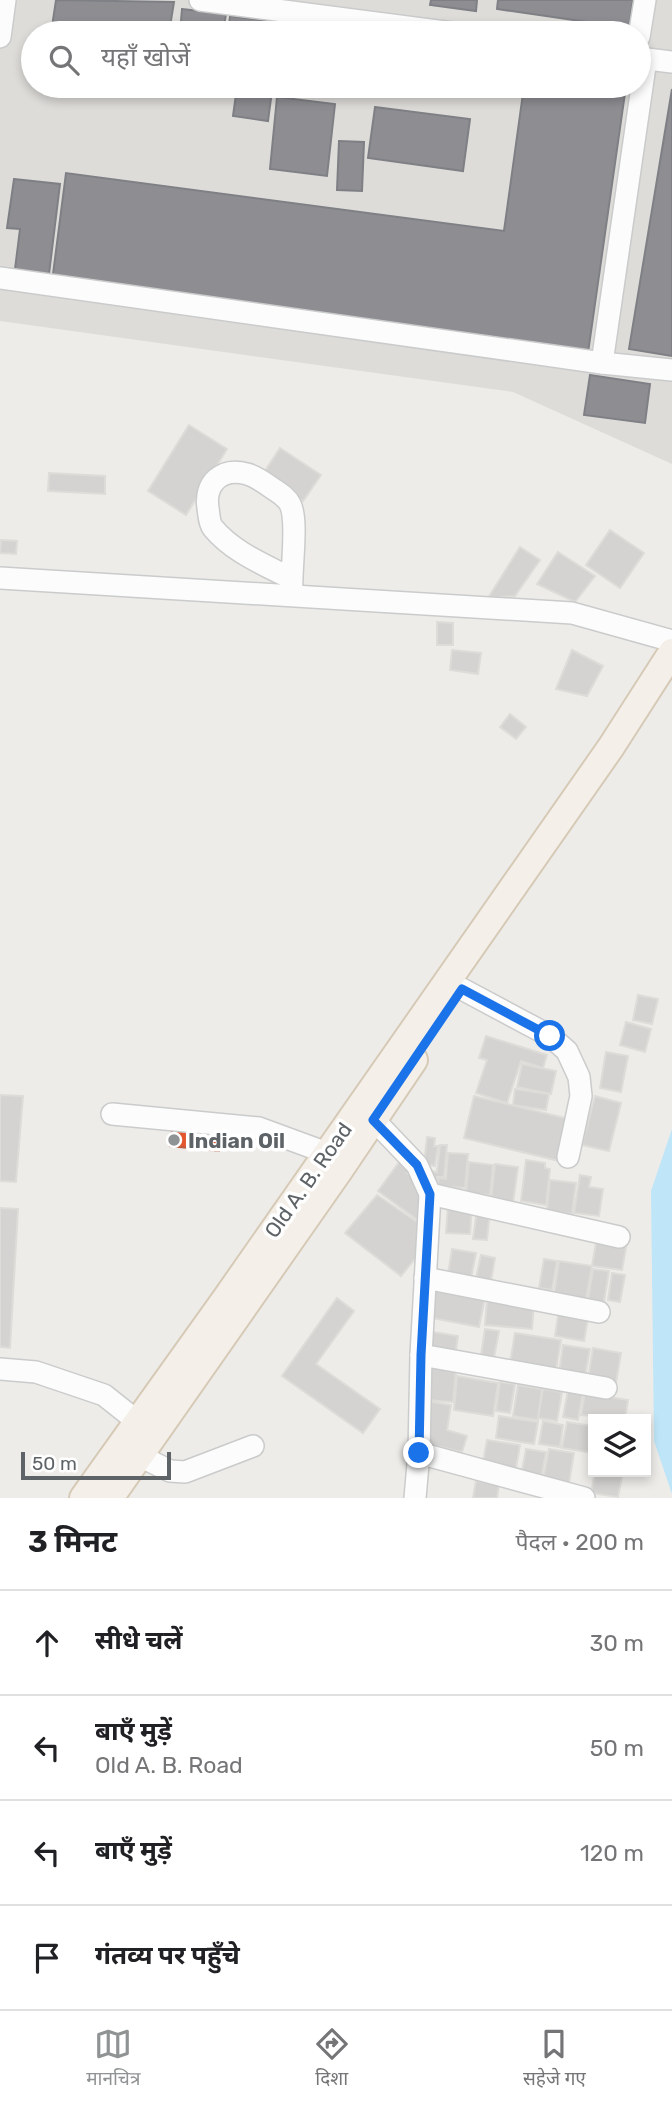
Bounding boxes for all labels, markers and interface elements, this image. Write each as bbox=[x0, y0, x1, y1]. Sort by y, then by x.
search box bbox=[21, 21, 651, 98]
icon: search bbox=[45, 41, 83, 79]
text: यहाँ खोजें bbox=[101, 42, 190, 73]
route start bbox=[534, 1020, 565, 1051]
street label: Old A. B. Road bbox=[259, 1118, 357, 1242]
place label: Indian Oil bbox=[188, 1128, 285, 1153]
marker: Indian Oil bbox=[166, 1132, 182, 1148]
map controls bbox=[588, 1414, 651, 1477]
button: layers bbox=[588, 1414, 651, 1477]
route end bbox=[403, 1437, 434, 1468]
scale bar bbox=[21, 1449, 172, 1481]
text: 50 m bbox=[32, 1452, 77, 1475]
text: 3 मिनट bbox=[28, 1524, 117, 1560]
text: पैदल · 200 m bbox=[515, 1528, 644, 1556]
icon: ahead bbox=[28, 1624, 66, 1662]
text: सीधे चलें bbox=[95, 1625, 183, 1656]
text: 30 m bbox=[589, 1629, 644, 1657]
text: बाएँ मुड़ें bbox=[95, 1716, 172, 1747]
icon: left bbox=[28, 1729, 66, 1767]
text: 50 m bbox=[590, 1734, 644, 1762]
text: Old A. B. Road bbox=[95, 1751, 243, 1779]
icon: left bbox=[28, 1834, 66, 1872]
text: बाएँ मुड़ें bbox=[95, 1835, 172, 1866]
text: 120 m bbox=[580, 1839, 644, 1867]
icon: arrive bbox=[28, 1939, 66, 1977]
text: गंतव्य पर पहुँचे bbox=[95, 1940, 240, 1971]
tab: मानचित्र bbox=[86, 2025, 140, 2093]
tab: दिशा bbox=[313, 2025, 351, 2093]
tab: सहेजे गए bbox=[523, 2025, 586, 2093]

